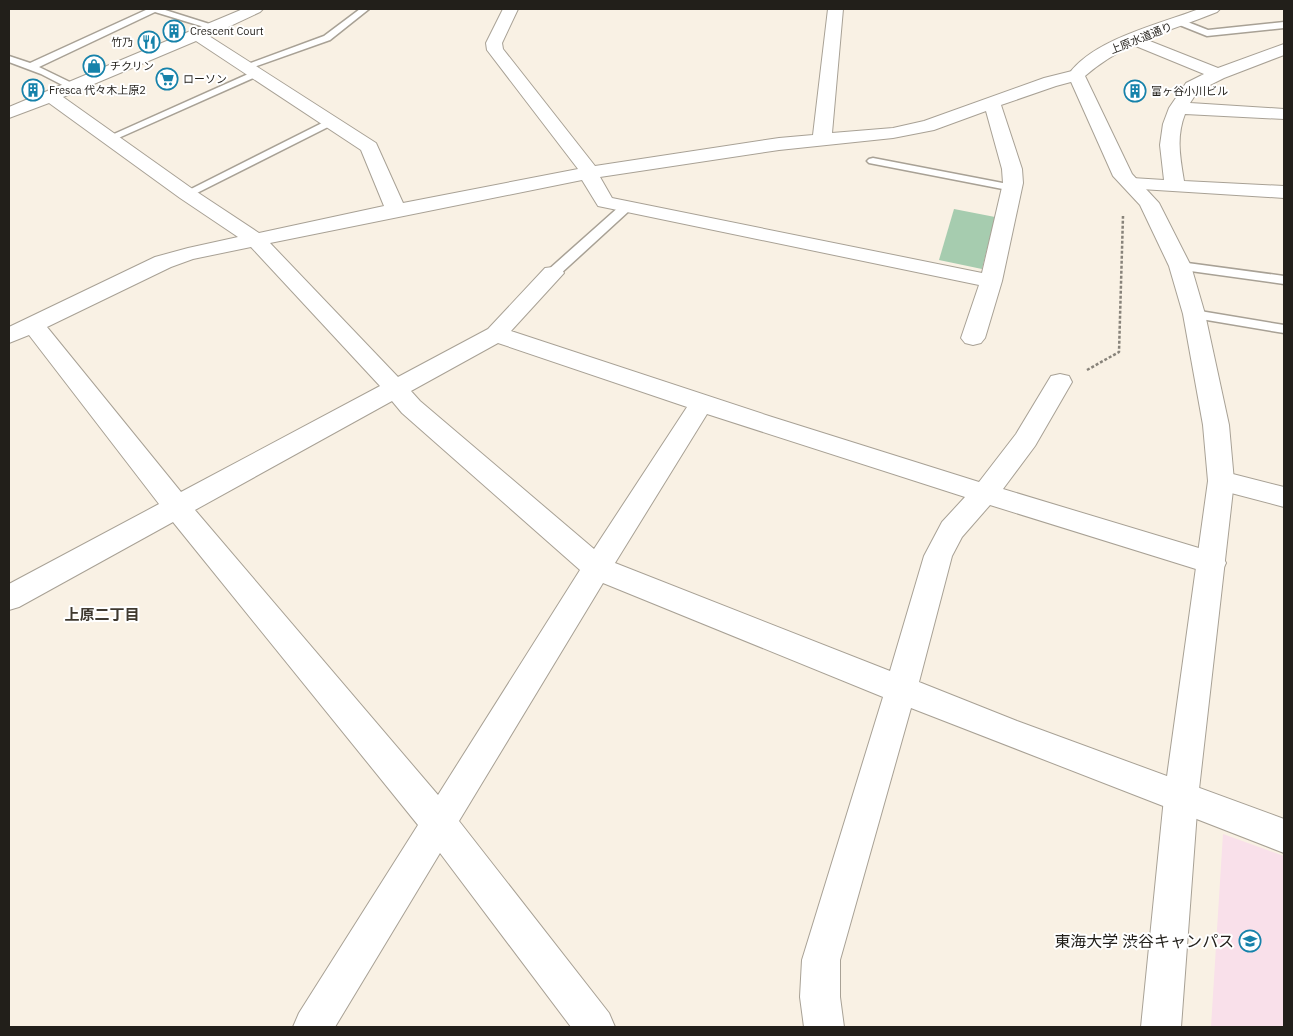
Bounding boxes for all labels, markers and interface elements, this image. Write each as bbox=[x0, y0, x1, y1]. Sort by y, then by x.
building icon: Crescent Court bbox=[162, 19, 186, 43]
street label: 上原水道通り bbox=[1108, 19, 1174, 57]
place label: Crescent Court bbox=[190, 24, 264, 38]
restaurant icon: 竹乃 bbox=[137, 30, 161, 54]
place label: 竹乃 bbox=[111, 35, 133, 49]
shop icon: チクリン bbox=[82, 54, 106, 78]
place label: チクリン bbox=[110, 59, 154, 73]
supermarket icon: ローソン bbox=[155, 67, 179, 91]
place label: ローソン bbox=[183, 72, 227, 86]
building icon: Fresca 代々木上原2 bbox=[21, 78, 45, 102]
building icon: 富ヶ谷小川ビル bbox=[1123, 79, 1147, 103]
place label: Fresca 代々木上原2 bbox=[49, 83, 146, 97]
place label: 富ヶ谷小川ビル bbox=[1151, 84, 1228, 98]
district label: 上原二丁目 bbox=[64, 605, 140, 624]
school or university icon: 東海大学 渋谷キャンパス bbox=[1238, 929, 1262, 953]
place label: 東海大学 渋谷キャンパス bbox=[1054, 931, 1234, 951]

